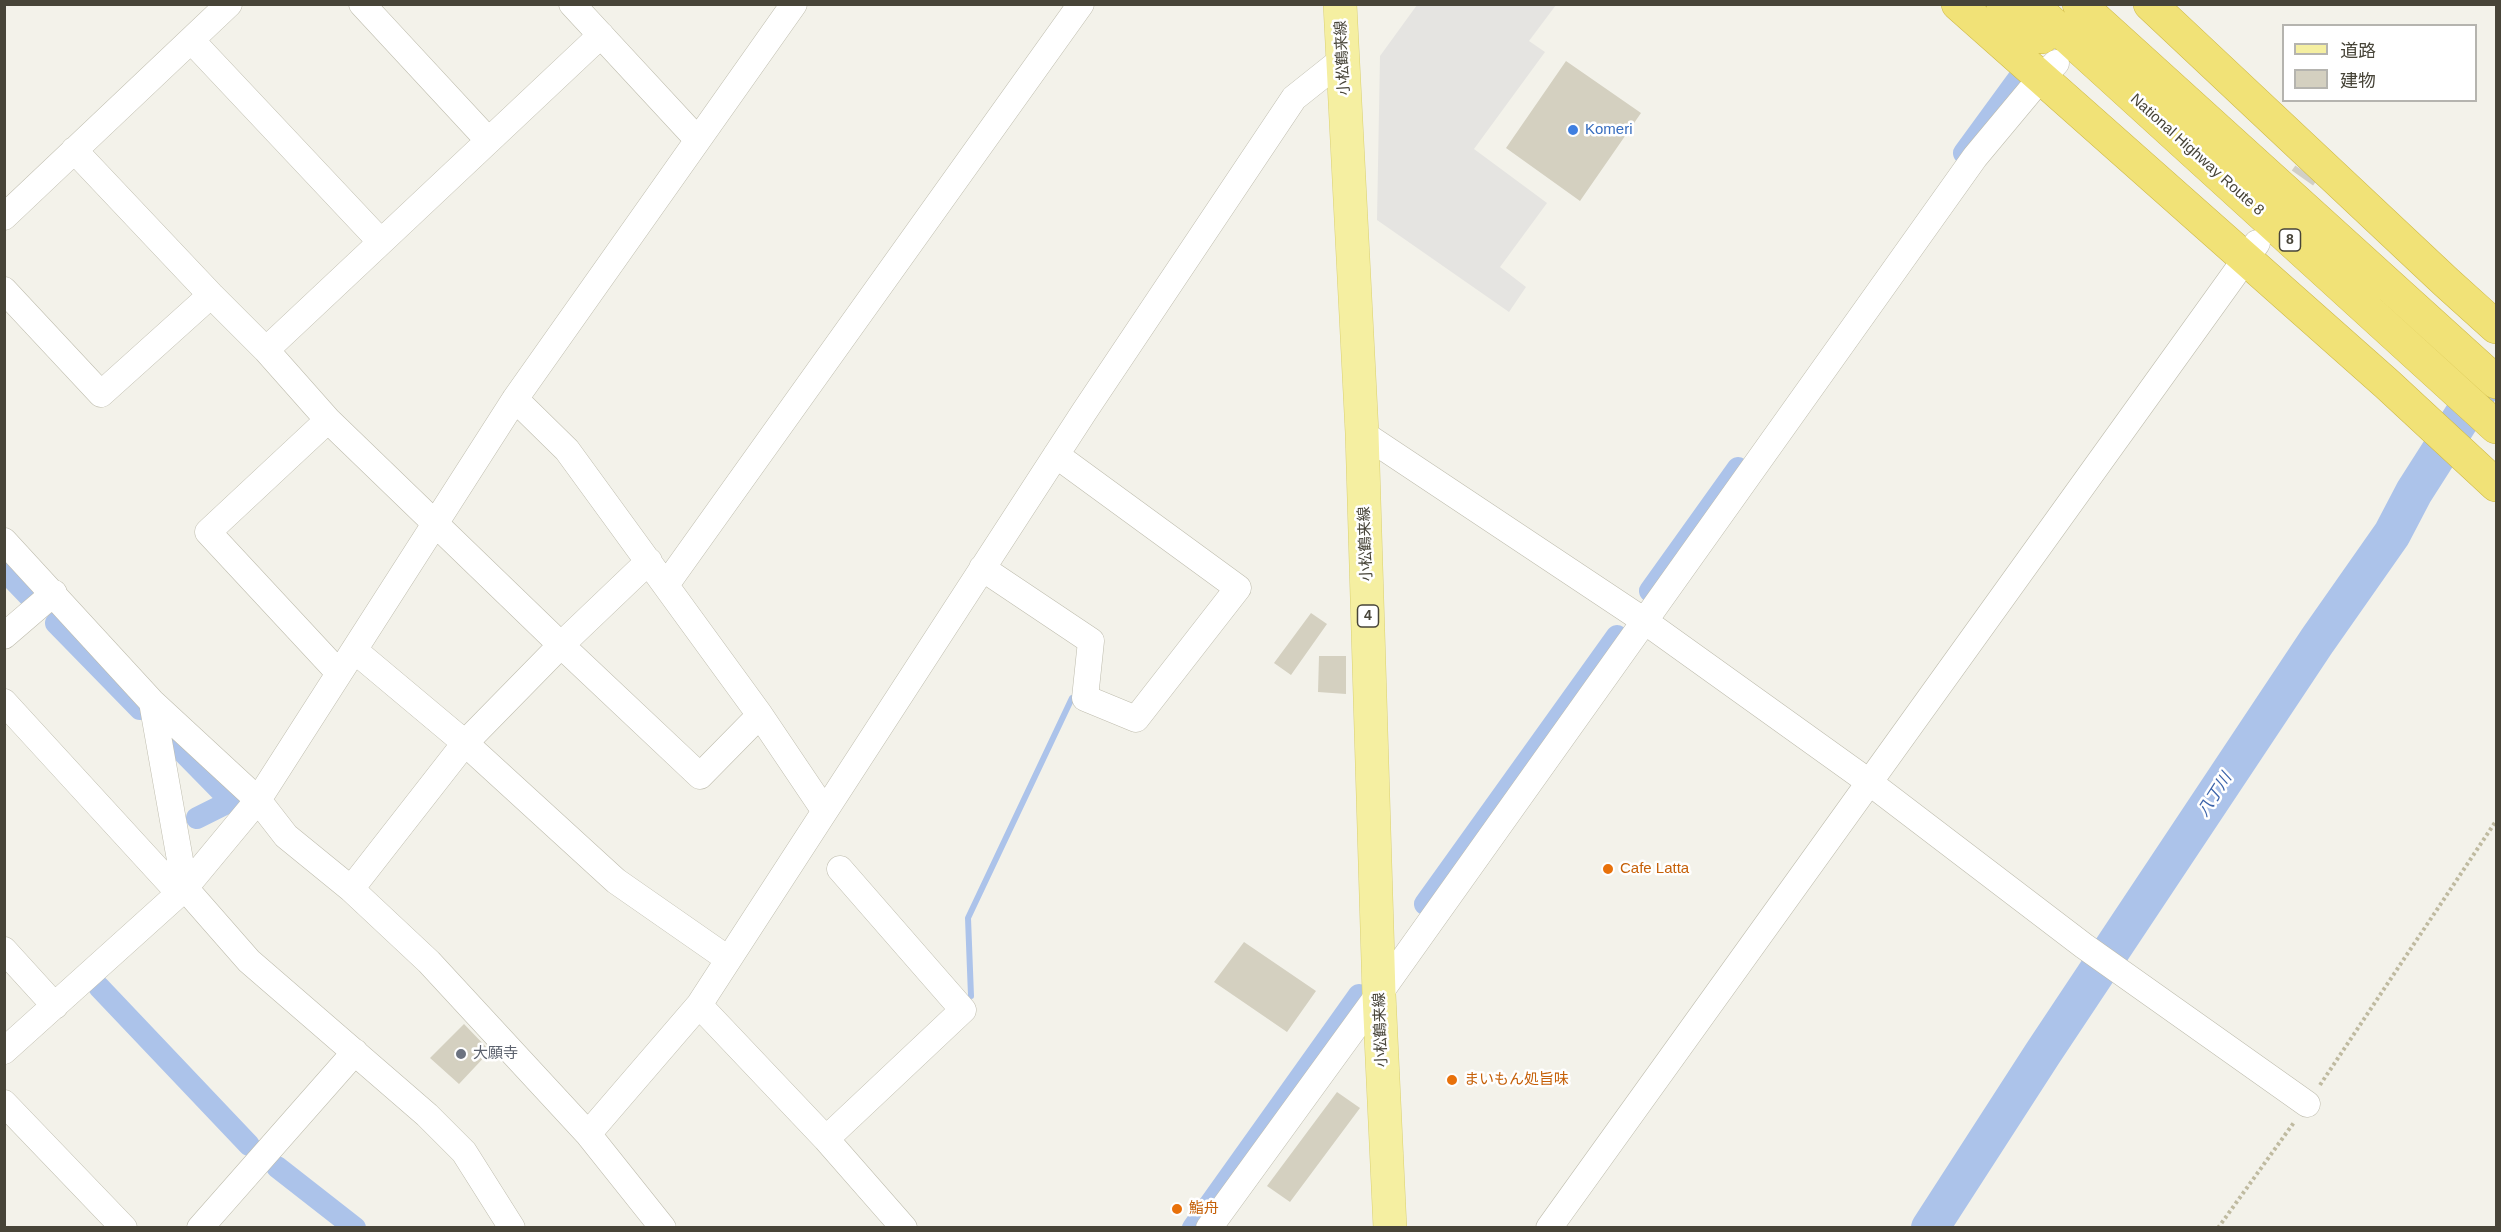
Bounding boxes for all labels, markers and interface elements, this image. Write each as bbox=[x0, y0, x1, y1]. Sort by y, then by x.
street label: 小松鶴来線 bbox=[1332, 20, 1354, 96]
legend bbox=[2282, 24, 2477, 102]
text: 道路 bbox=[2340, 41, 2376, 61]
text: 建物 bbox=[2340, 71, 2376, 91]
street label: National Highway Route 8 bbox=[2127, 90, 2267, 220]
place label: Komeri bbox=[1585, 121, 1633, 139]
marker: Komeri bbox=[1566, 123, 1580, 137]
road number: 8 bbox=[2280, 229, 2300, 251]
street label: 小松鶴来線 bbox=[1356, 506, 1376, 582]
road number: 4 bbox=[1358, 605, 1378, 627]
water label: 八丁川 bbox=[2194, 770, 2236, 820]
place label: Cafe Latta bbox=[1620, 860, 1689, 878]
marker: Cafe Latta bbox=[1601, 862, 1615, 876]
street label: 小松鶴来線 bbox=[1371, 992, 1391, 1068]
place label: 大願寺 bbox=[473, 1045, 518, 1063]
marker: 大願寺 bbox=[454, 1047, 468, 1061]
place label: まいもん処旨味 bbox=[1464, 1071, 1569, 1089]
marker: まいもん処旨味 bbox=[1445, 1073, 1459, 1087]
place label: 鮨舟 bbox=[1189, 1200, 1219, 1218]
marker: 鮨舟 bbox=[1170, 1202, 1184, 1216]

